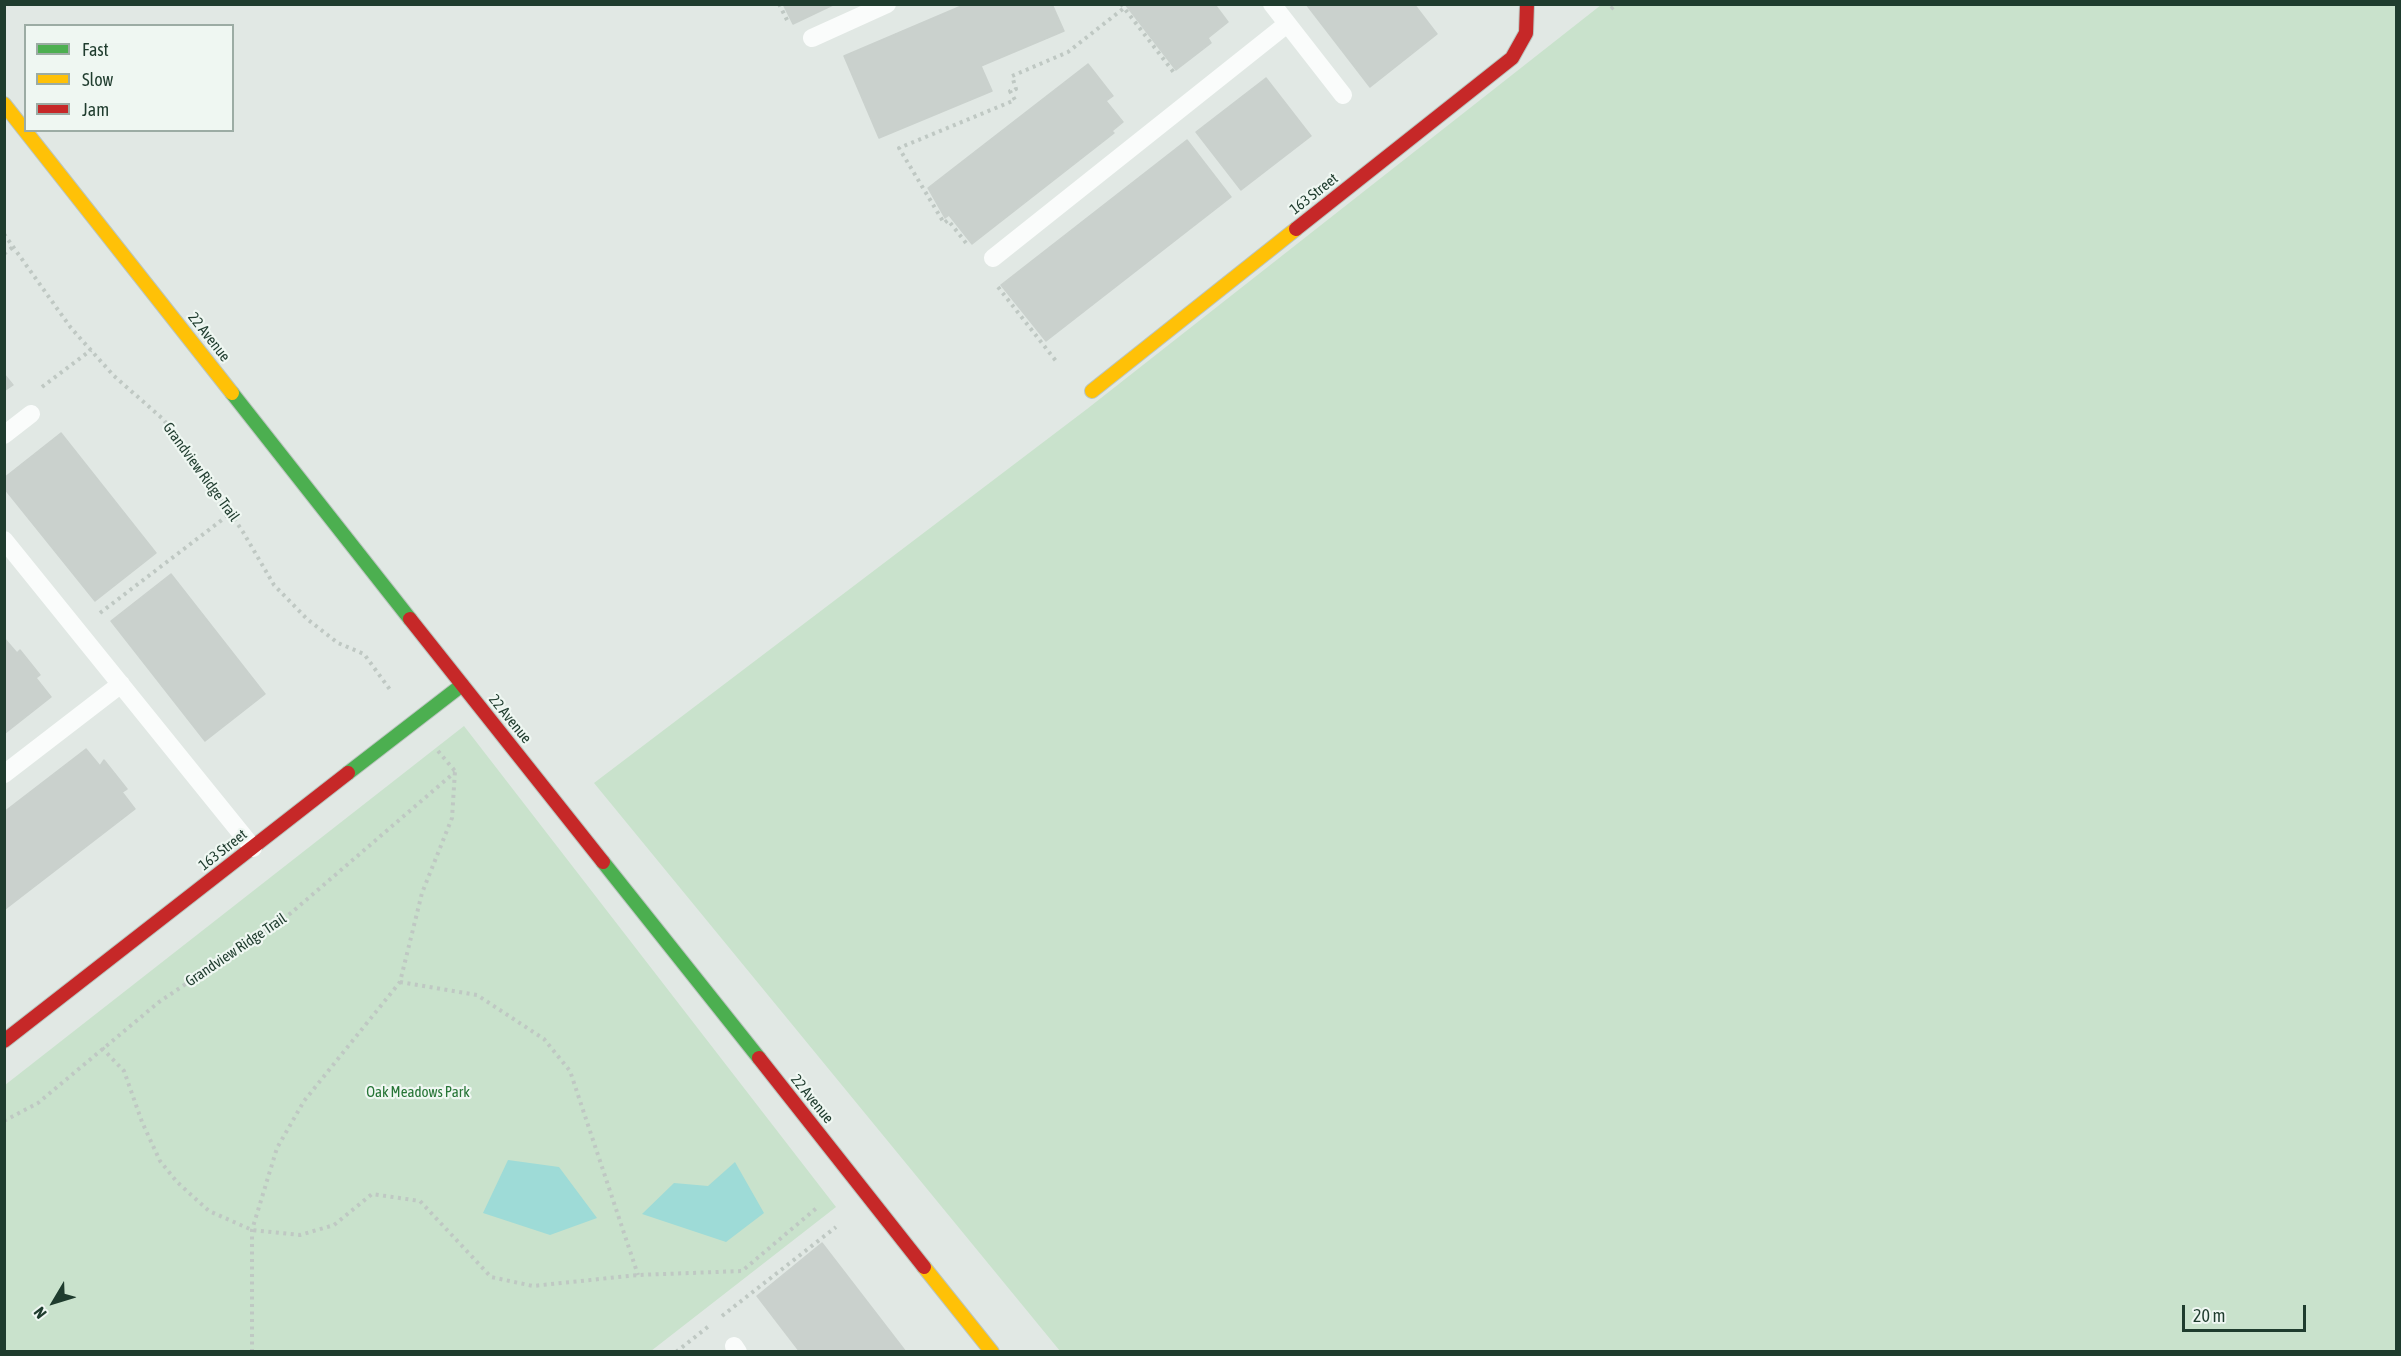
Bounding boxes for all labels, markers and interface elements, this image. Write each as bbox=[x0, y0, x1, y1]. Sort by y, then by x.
legend bbox=[24, 24, 234, 132]
text: Fast bbox=[82, 39, 109, 60]
text: Slow bbox=[82, 69, 113, 90]
text: Jam bbox=[82, 99, 109, 120]
street label: 163 Street bbox=[1286, 170, 1342, 218]
street label: 22 Avenue bbox=[184, 309, 234, 365]
street label: Grandview Ridge Trail bbox=[159, 419, 243, 525]
street label: 22 Avenue bbox=[485, 691, 535, 747]
street label: 163 Street bbox=[195, 826, 251, 874]
street label: Grandview Ridge Trail bbox=[182, 910, 290, 990]
street label: 22 Avenue bbox=[787, 1071, 837, 1127]
park label: Oak Meadows Park bbox=[366, 1083, 470, 1101]
north arrow bbox=[24, 1272, 84, 1332]
scale bar bbox=[2185, 1293, 2310, 1331]
text: N bbox=[30, 1304, 50, 1322]
text: 20 m bbox=[2193, 1305, 2225, 1326]

